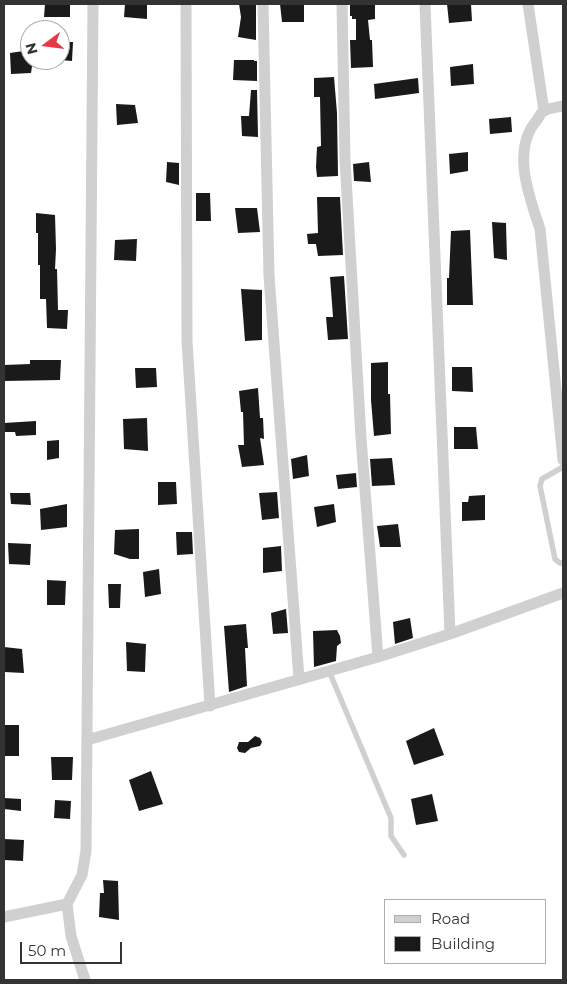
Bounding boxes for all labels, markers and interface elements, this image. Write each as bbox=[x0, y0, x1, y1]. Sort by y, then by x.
north arrow bbox=[20, 20, 70, 70]
text: N bbox=[21, 41, 42, 56]
legend bbox=[384, 899, 547, 964]
text: Road bbox=[431, 909, 470, 928]
scale bar bbox=[22, 932, 125, 964]
text: Building bbox=[431, 934, 495, 953]
text: 50 m bbox=[28, 941, 66, 960]

